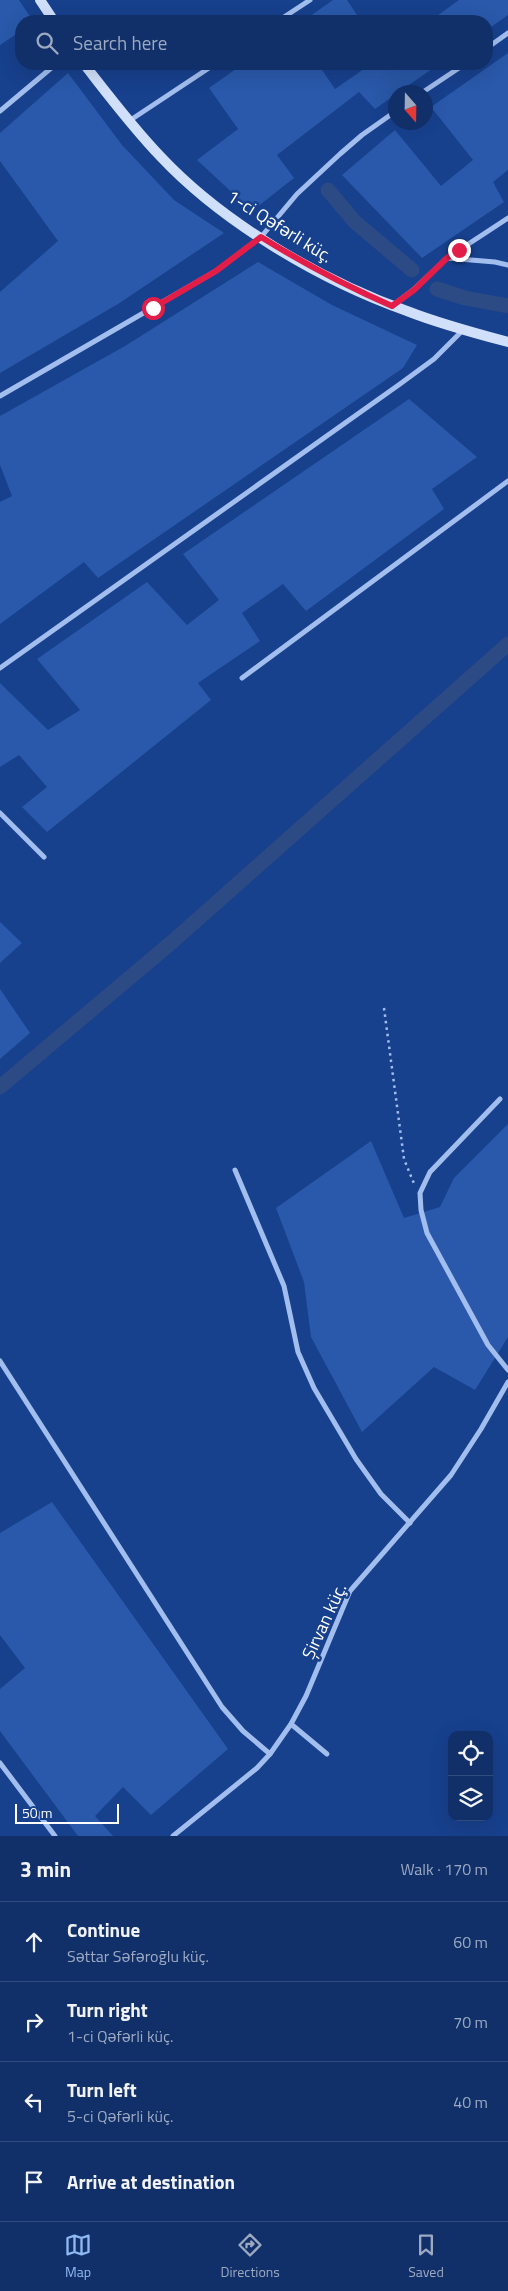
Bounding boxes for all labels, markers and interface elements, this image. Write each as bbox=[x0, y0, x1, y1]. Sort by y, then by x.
search box bbox=[15, 15, 493, 70]
text: Search here bbox=[73, 28, 167, 57]
icon: search bbox=[33, 29, 61, 57]
north arrow bbox=[388, 85, 433, 130]
street label: 1-ci Qəfərli küç. bbox=[222, 183, 338, 269]
route end bbox=[448, 239, 471, 262]
route start bbox=[142, 297, 165, 320]
street label: Şirvan küç. bbox=[295, 1579, 353, 1663]
map controls bbox=[448, 1731, 493, 1821]
button: locate bbox=[448, 1731, 493, 1776]
button: layers bbox=[448, 1776, 493, 1821]
scale bar bbox=[15, 1801, 119, 1824]
text: 50 m bbox=[22, 1802, 52, 1823]
text: 3 min bbox=[20, 1853, 71, 1885]
text: Walk · 170 m bbox=[400, 1857, 488, 1881]
text: Continue bbox=[67, 1915, 140, 1944]
icon: ahead bbox=[20, 1928, 48, 1956]
text: 60 m bbox=[453, 1930, 488, 1954]
text: Səttar Səfəroğlu küç. bbox=[67, 1944, 209, 1968]
text: Turn right bbox=[67, 1995, 148, 2024]
icon: right bbox=[20, 2008, 48, 2036]
text: 70 m bbox=[453, 2010, 488, 2034]
text: 1-ci Qəfərli küç. bbox=[67, 2024, 173, 2048]
text: Turn left bbox=[67, 2075, 137, 2104]
icon: left bbox=[20, 2088, 48, 2116]
text: 40 m bbox=[453, 2090, 488, 2114]
text: 5-ci Qəfərli küç. bbox=[67, 2104, 173, 2128]
text: Arrive at destination bbox=[67, 2167, 235, 2196]
icon: arrive bbox=[20, 2168, 48, 2196]
tab: Map bbox=[64, 2231, 92, 2282]
tab: Directions bbox=[220, 2231, 280, 2282]
tab: Saved bbox=[408, 2231, 444, 2282]

